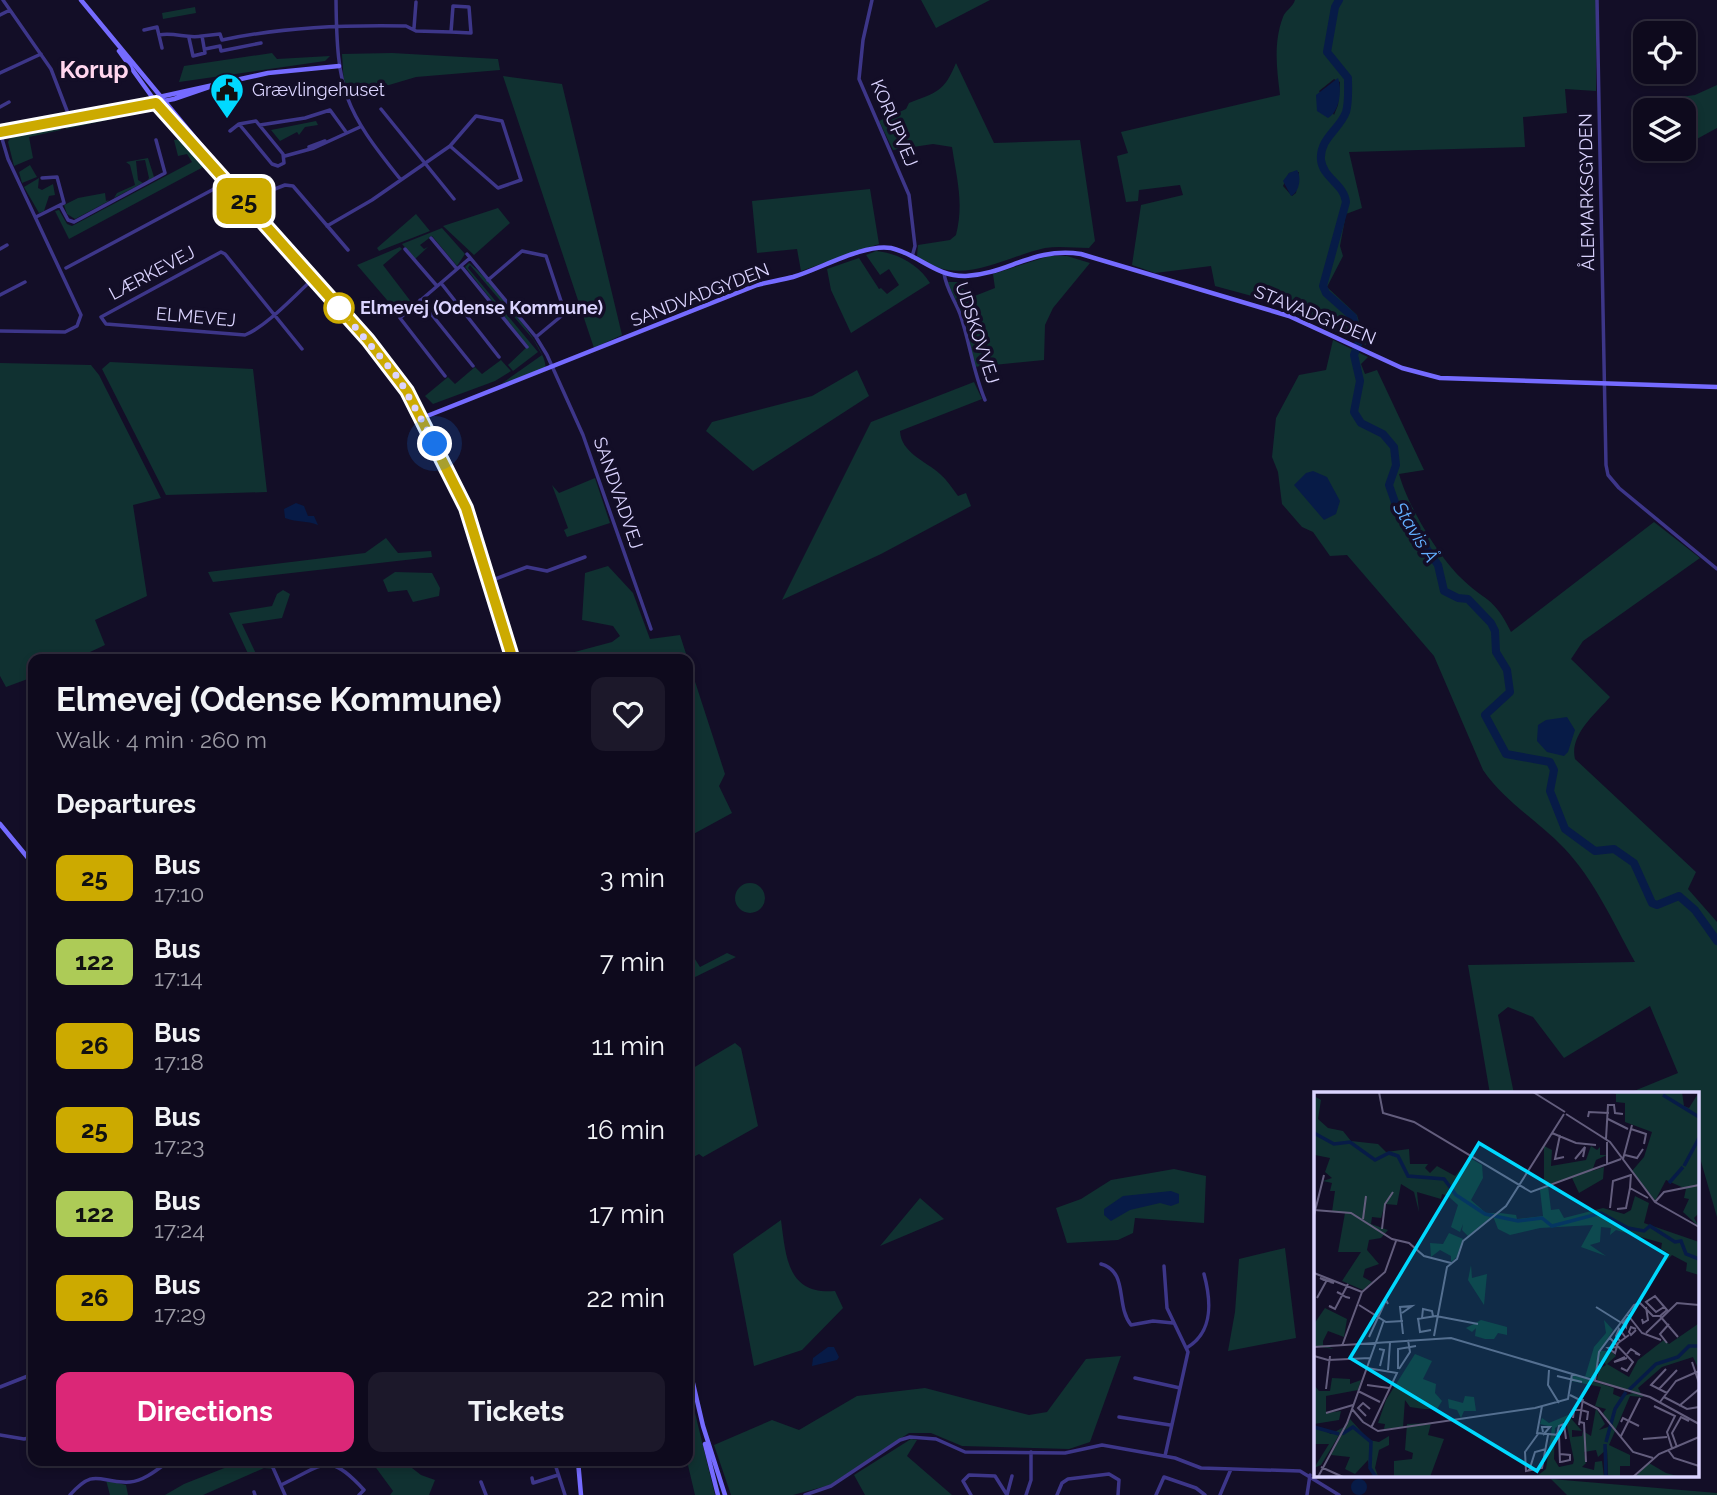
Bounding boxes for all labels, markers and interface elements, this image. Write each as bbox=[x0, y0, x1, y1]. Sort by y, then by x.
map controls bbox=[1633, 21, 1696, 161]
button: locate bbox=[1633, 21, 1696, 84]
district label: Korup bbox=[59, 55, 129, 84]
public building icon: Grævlingehuset bbox=[208, 71, 246, 120]
street label: KORUPVEJ bbox=[867, 76, 922, 170]
place label: Grævlingehuset bbox=[252, 79, 385, 100]
button: layers bbox=[1633, 98, 1696, 161]
street label: ÅLEMARKSGYDEN bbox=[1574, 113, 1598, 271]
line badge: 25 bbox=[212, 178, 276, 224]
text: 25 bbox=[231, 186, 257, 215]
street label: LÆRKEVEJ bbox=[105, 241, 198, 304]
street label: SANDVADGYDEN bbox=[627, 258, 772, 331]
street label: UDSKOVVEJ bbox=[951, 279, 1004, 386]
street label: STAVADGYDEN bbox=[1251, 281, 1379, 349]
marker: Elmevej (Odense Kommune) bbox=[324, 293, 354, 323]
place label: Elmevej (Odense Kommune) bbox=[360, 297, 603, 318]
street label: ELMEVEJ bbox=[155, 303, 237, 330]
your location bbox=[417, 426, 452, 461]
street label: SANDVADVEJ bbox=[590, 434, 647, 551]
water label: Stavis Å bbox=[1388, 497, 1443, 566]
button: heart bbox=[591, 677, 665, 751]
text: Elmevej (Odense Kommune) bbox=[56, 680, 502, 719]
text: Walk · 4 min · 260 m bbox=[56, 726, 267, 753]
text: Departures bbox=[56, 789, 196, 819]
text: Bus bbox=[154, 850, 201, 880]
text: 25 bbox=[81, 863, 108, 892]
text: 3 min bbox=[600, 863, 665, 893]
text: 17:10 bbox=[154, 880, 204, 907]
text: Bus bbox=[154, 934, 201, 964]
text: 122 bbox=[75, 947, 114, 976]
text: 7 min bbox=[600, 947, 665, 977]
text: 17:14 bbox=[154, 964, 203, 991]
text: Bus bbox=[154, 1018, 201, 1048]
text: 26 bbox=[80, 1031, 109, 1060]
text: 11 min bbox=[591, 1031, 665, 1061]
text: 17:18 bbox=[154, 1048, 204, 1075]
inset map bbox=[1314, 1092, 1700, 1478]
text: Bus bbox=[154, 1102, 201, 1132]
text: 25 bbox=[81, 1115, 108, 1144]
text: 16 min bbox=[587, 1115, 665, 1145]
text: 17:23 bbox=[154, 1132, 205, 1159]
text: Bus bbox=[154, 1186, 201, 1216]
text: 122 bbox=[75, 1199, 114, 1228]
text: 17 min bbox=[589, 1199, 665, 1229]
text: 17:24 bbox=[154, 1216, 205, 1243]
text: Bus bbox=[154, 1270, 201, 1300]
text: 26 bbox=[80, 1283, 109, 1312]
text: 22 min bbox=[587, 1283, 665, 1313]
text: 17:29 bbox=[154, 1300, 206, 1327]
button: Directions bbox=[56, 1372, 354, 1452]
button: Tickets bbox=[368, 1372, 665, 1452]

